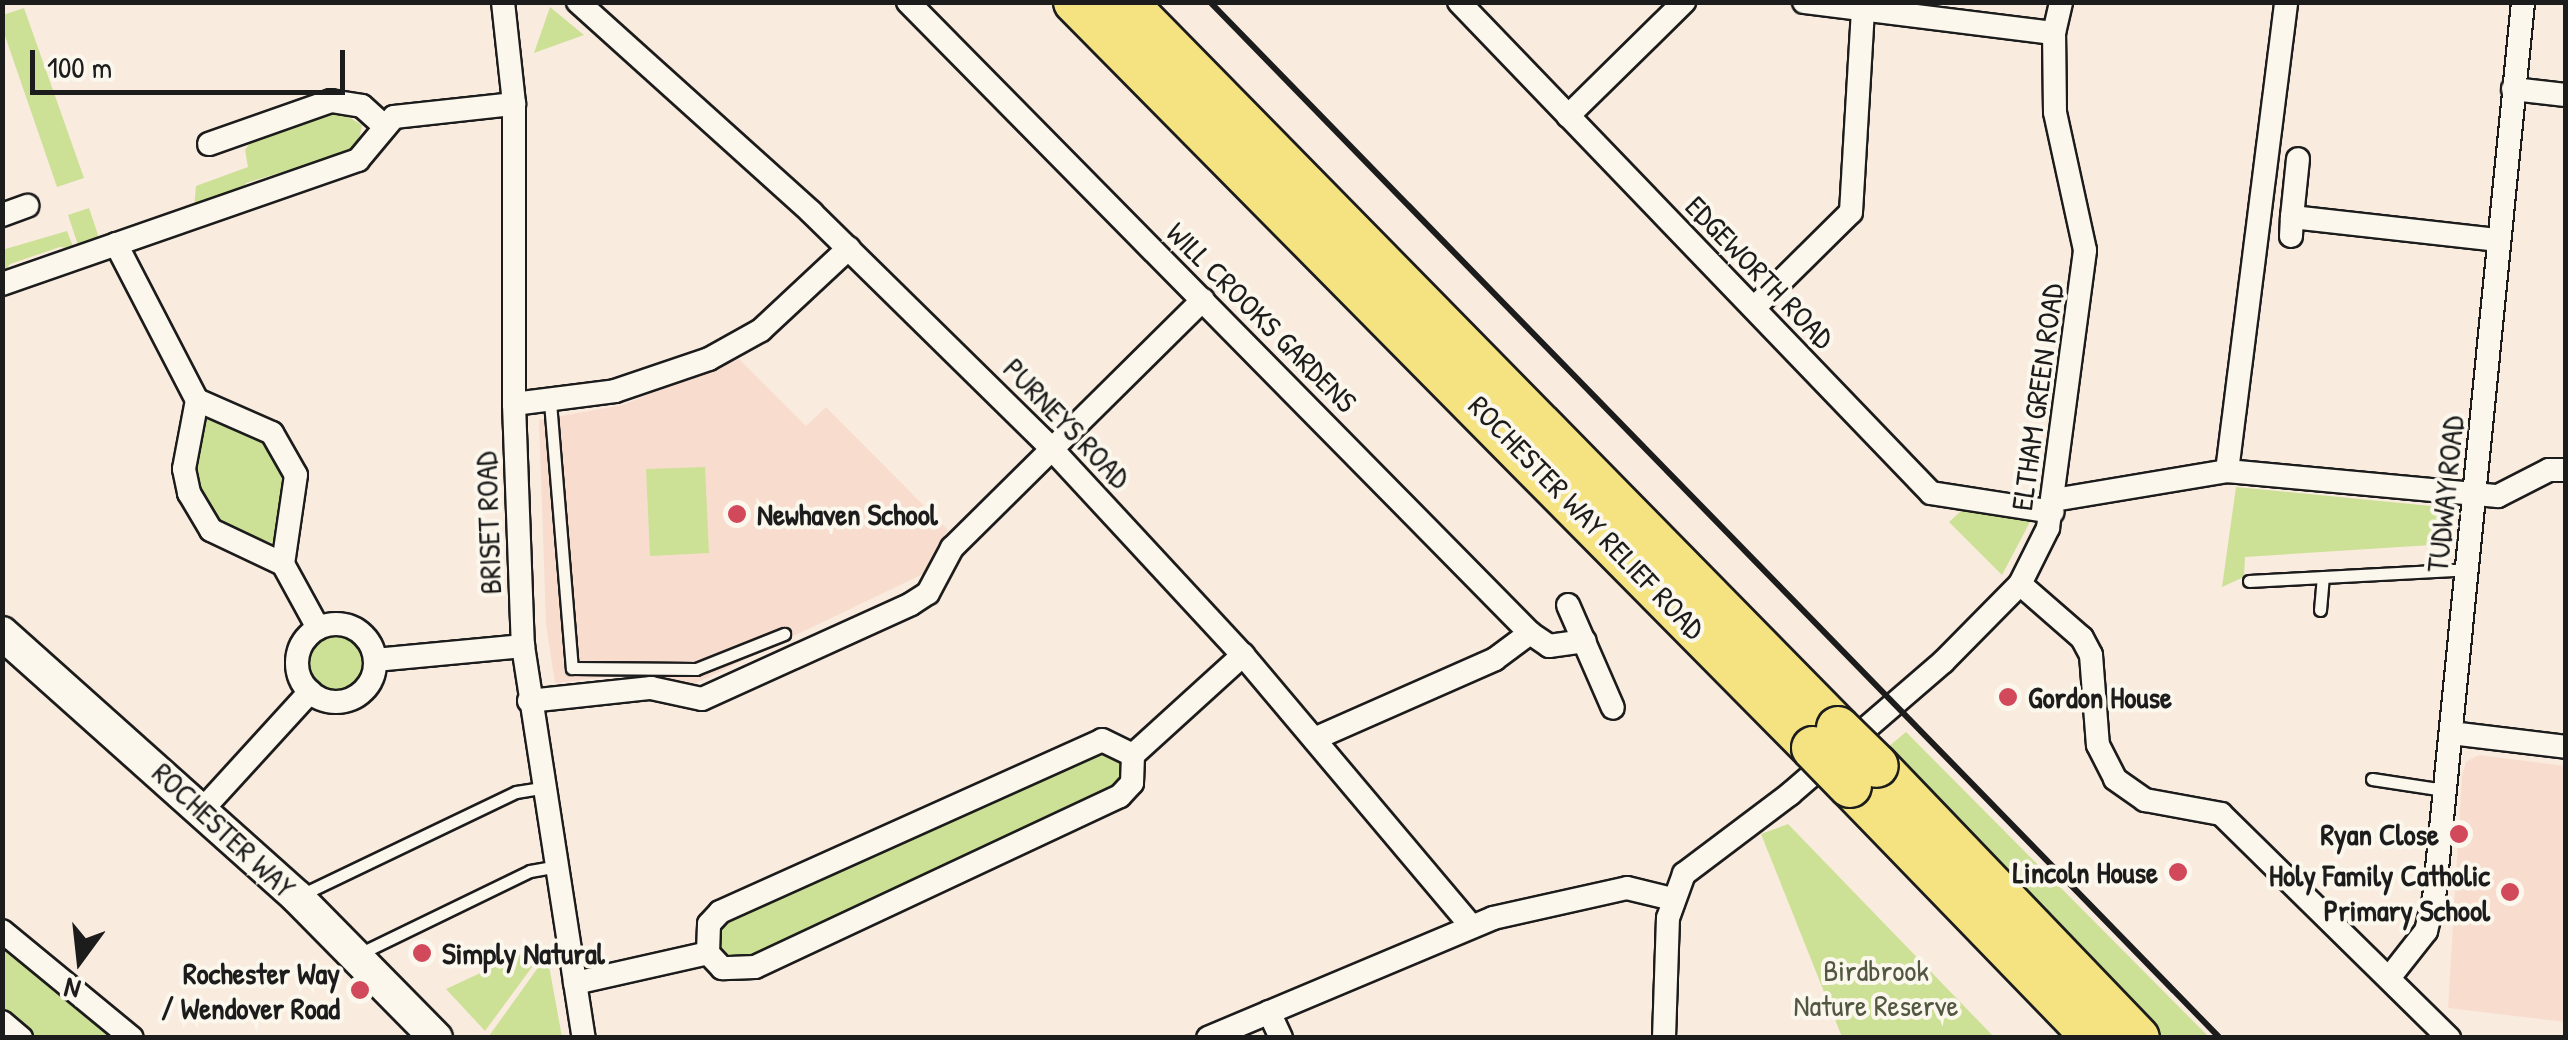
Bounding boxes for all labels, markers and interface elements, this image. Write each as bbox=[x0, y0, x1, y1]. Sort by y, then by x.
scale bar bbox=[35, 30, 350, 92]
text: 100 m bbox=[47, 47, 112, 87]
street label: EDGEWORTH ROAD bbox=[1678, 188, 1842, 356]
street label: WILL CROOKS GARDENS bbox=[1159, 214, 1365, 420]
street label: ELTHAM GREEN ROAD bbox=[2003, 281, 2071, 513]
street label: PURNEYS ROAD bbox=[996, 350, 1138, 496]
street label: ROCHESTER WAY RELIEF ROAD bbox=[1461, 388, 1713, 646]
street label: TUDWAY ROAD bbox=[2419, 414, 2471, 574]
street label: BRISET ROAD bbox=[468, 451, 508, 595]
place label: Newhaven School bbox=[757, 496, 938, 532]
marker: Newhaven School bbox=[726, 503, 748, 525]
place label: Gordon House bbox=[2028, 679, 2172, 715]
marker: Gordon House bbox=[1997, 686, 2019, 708]
street label: ROCHESTER WAY bbox=[145, 755, 303, 905]
place label: Ryan Close bbox=[2320, 816, 2439, 852]
marker: Ryan Close bbox=[2448, 823, 2470, 845]
place label: Lincoln House bbox=[2013, 854, 2158, 890]
place label: Holy Family Catholic Primary School bbox=[2269, 857, 2490, 928]
marker: Lincoln House bbox=[2167, 861, 2189, 883]
marker: Holy Family Catholic Primary School bbox=[2499, 881, 2521, 903]
north arrow bbox=[30, 910, 130, 1010]
place label: Simply Natural bbox=[442, 935, 605, 971]
marker: Simply Natural bbox=[411, 942, 433, 964]
park label: Birdbrook Nature Reserve bbox=[1794, 952, 1958, 1022]
place label: Rochester Way / Wendover Road bbox=[161, 955, 340, 1026]
text: N bbox=[60, 969, 84, 1009]
marker: Rochester Way / Wendover Road bbox=[349, 979, 371, 1001]

